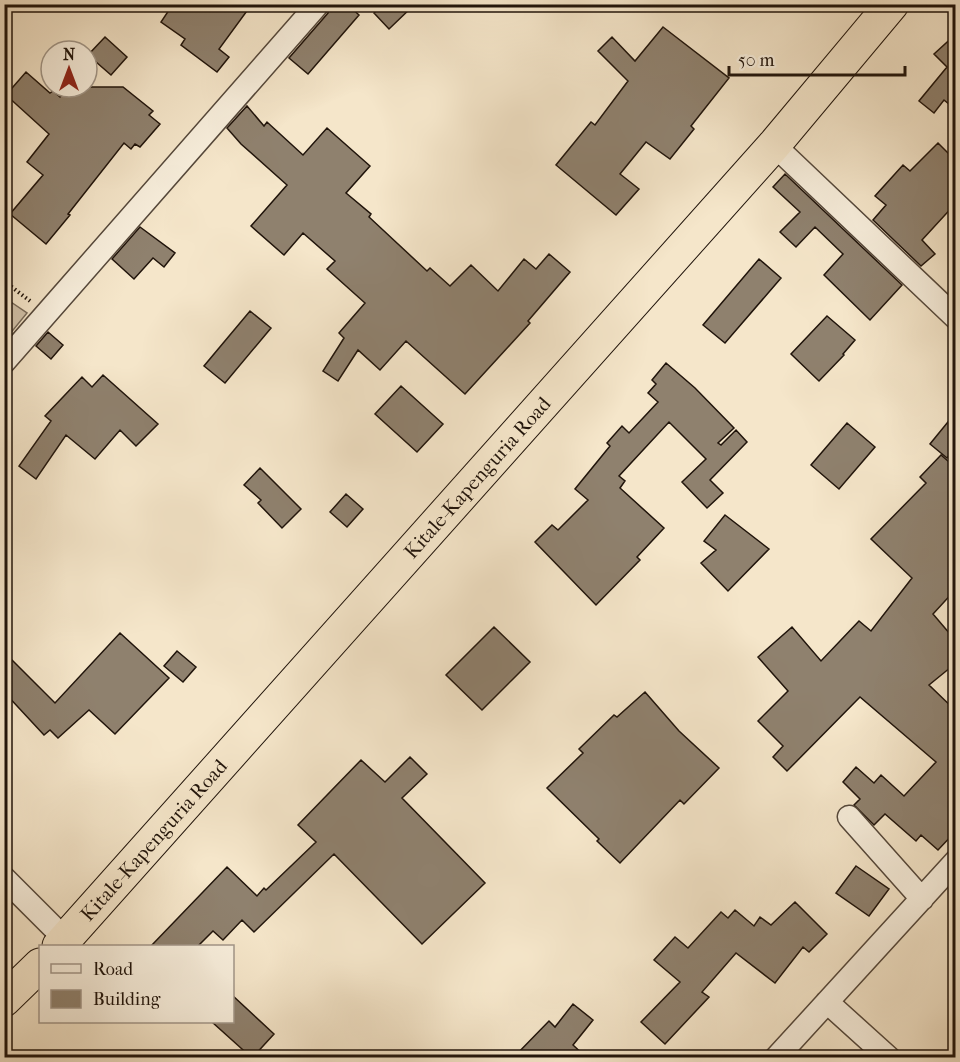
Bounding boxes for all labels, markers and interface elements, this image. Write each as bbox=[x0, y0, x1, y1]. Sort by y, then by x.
north arrow bbox=[39, 39, 99, 99]
scale bar bbox=[729, 39, 904, 77]
text: N bbox=[63, 45, 76, 64]
text: 50 m bbox=[738, 50, 775, 71]
street label: Kitale-Kapenguria Road bbox=[400, 392, 556, 563]
street label: Kitale-Kapenguria Road bbox=[76, 754, 233, 926]
legend bbox=[39, 945, 234, 1023]
text: Road bbox=[93, 959, 133, 980]
text: Building bbox=[93, 989, 161, 1010]

